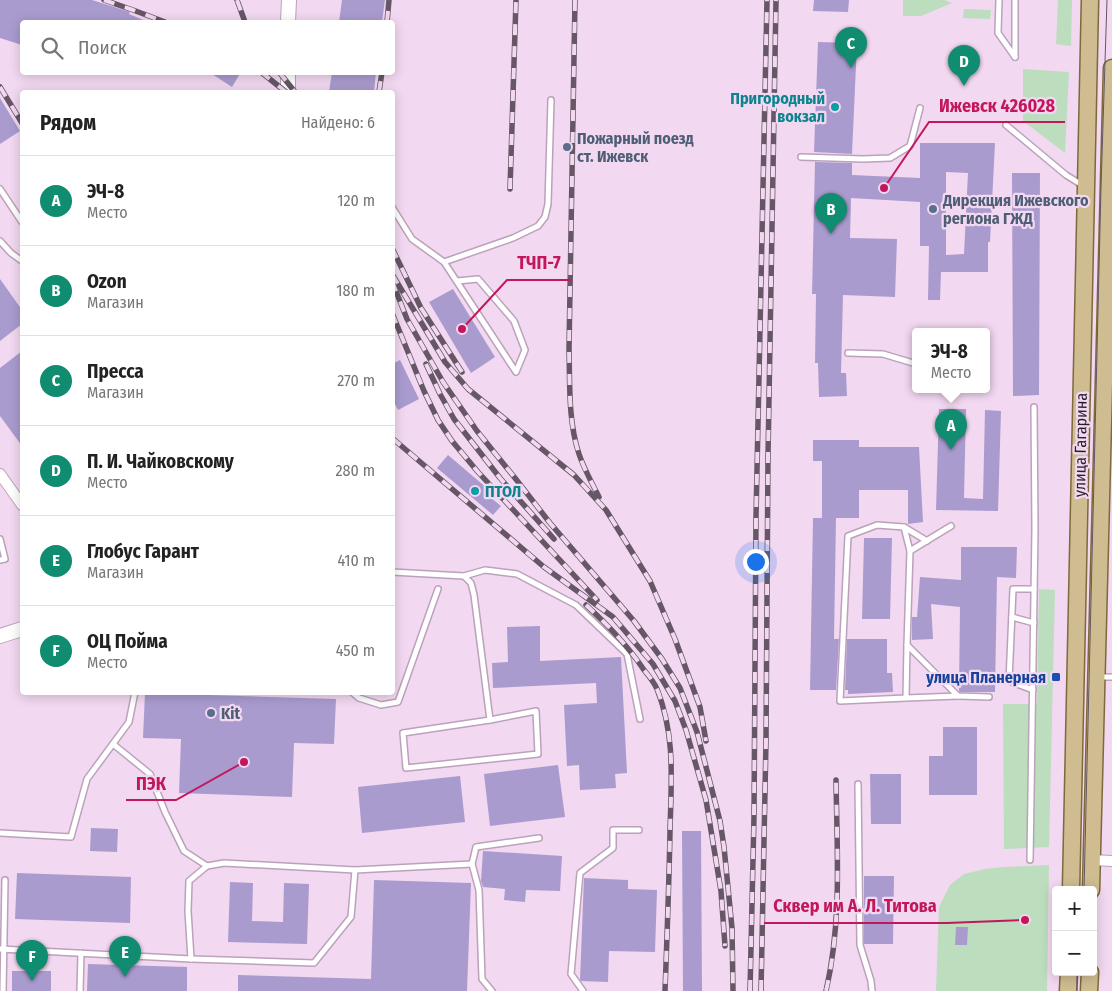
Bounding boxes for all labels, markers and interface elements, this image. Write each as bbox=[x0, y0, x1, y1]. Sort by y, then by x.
search box bbox=[20, 20, 395, 75]
pin: C bbox=[835, 27, 867, 68]
icon: search bbox=[38, 34, 66, 62]
text: Поиск bbox=[78, 36, 127, 59]
pin: D bbox=[948, 45, 980, 86]
place label: Пригородный вокзал bbox=[730, 89, 825, 126]
callout: Ижевск 426028 bbox=[929, 89, 1065, 122]
text: Ижевск 426028 bbox=[939, 95, 1055, 117]
marker: Пригородный вокзал bbox=[829, 101, 841, 113]
text: Рядом bbox=[40, 110, 96, 136]
text: Найдено: 6 bbox=[301, 113, 375, 132]
place label: Пожарный поезд ст. Ижевск bbox=[577, 129, 694, 166]
marker: Пожарный поезд ст. Ижевск bbox=[561, 141, 573, 153]
text: ЭЧ-8 bbox=[87, 180, 124, 203]
text: A bbox=[52, 191, 60, 210]
text: 120 m bbox=[337, 191, 375, 210]
place label: Дирекция Ижевского региона ГЖД bbox=[942, 191, 1089, 228]
pin: B bbox=[815, 193, 847, 234]
text: Место bbox=[87, 203, 128, 222]
marker: Дирекция Ижевского региона ГЖД bbox=[927, 203, 939, 215]
callout: ТЧП-7 bbox=[507, 247, 571, 280]
text: ТЧП-7 bbox=[517, 252, 561, 274]
text: Ozon bbox=[87, 270, 127, 293]
text: B bbox=[52, 281, 60, 300]
text: 180 m bbox=[336, 281, 375, 300]
text: Магазин bbox=[87, 293, 144, 312]
popup bbox=[912, 328, 990, 393]
text: ЭЧ-8 bbox=[931, 340, 968, 363]
text: Пресса bbox=[87, 360, 144, 383]
text: Место bbox=[931, 363, 971, 382]
text: C bbox=[52, 371, 60, 390]
text: 270 m bbox=[337, 371, 375, 390]
text: Магазин bbox=[87, 383, 144, 402]
street label: улица Гагарина bbox=[1070, 393, 1091, 497]
pin: A bbox=[935, 409, 967, 450]
text: П. И. Чайковскому bbox=[87, 450, 234, 473]
text: D bbox=[51, 461, 61, 480]
text: 280 m bbox=[336, 461, 375, 480]
text: Место bbox=[87, 473, 128, 492]
place label: ПТОЛ bbox=[485, 482, 521, 501]
marker: ПТОЛ bbox=[469, 485, 481, 497]
text: Глобус Гарант bbox=[87, 540, 199, 563]
your location bbox=[743, 549, 769, 575]
text: E bbox=[52, 551, 60, 570]
text: 410 m bbox=[337, 551, 375, 570]
text: Магазин bbox=[87, 563, 144, 582]
text: ОЦ Пойма bbox=[87, 630, 168, 653]
text: F bbox=[52, 641, 60, 660]
text: 450 m bbox=[336, 641, 375, 660]
text: Место bbox=[87, 653, 128, 672]
place label: улица Планерная bbox=[925, 668, 1046, 687]
marker: улица Планерная bbox=[1050, 671, 1062, 683]
place label: Kit bbox=[221, 704, 240, 723]
marker: Kit bbox=[205, 707, 217, 719]
callout: ПЭК bbox=[126, 767, 176, 800]
text: ПЭК bbox=[136, 773, 167, 795]
map controls bbox=[1052, 886, 1097, 976]
button: + bbox=[1052, 886, 1097, 931]
callout: Сквер им А. Л. Титова bbox=[764, 890, 947, 923]
text: Сквер им А. Л. Титова bbox=[773, 895, 937, 917]
button: − bbox=[1052, 931, 1097, 976]
pin: E bbox=[109, 936, 141, 977]
pin: F bbox=[16, 940, 48, 981]

